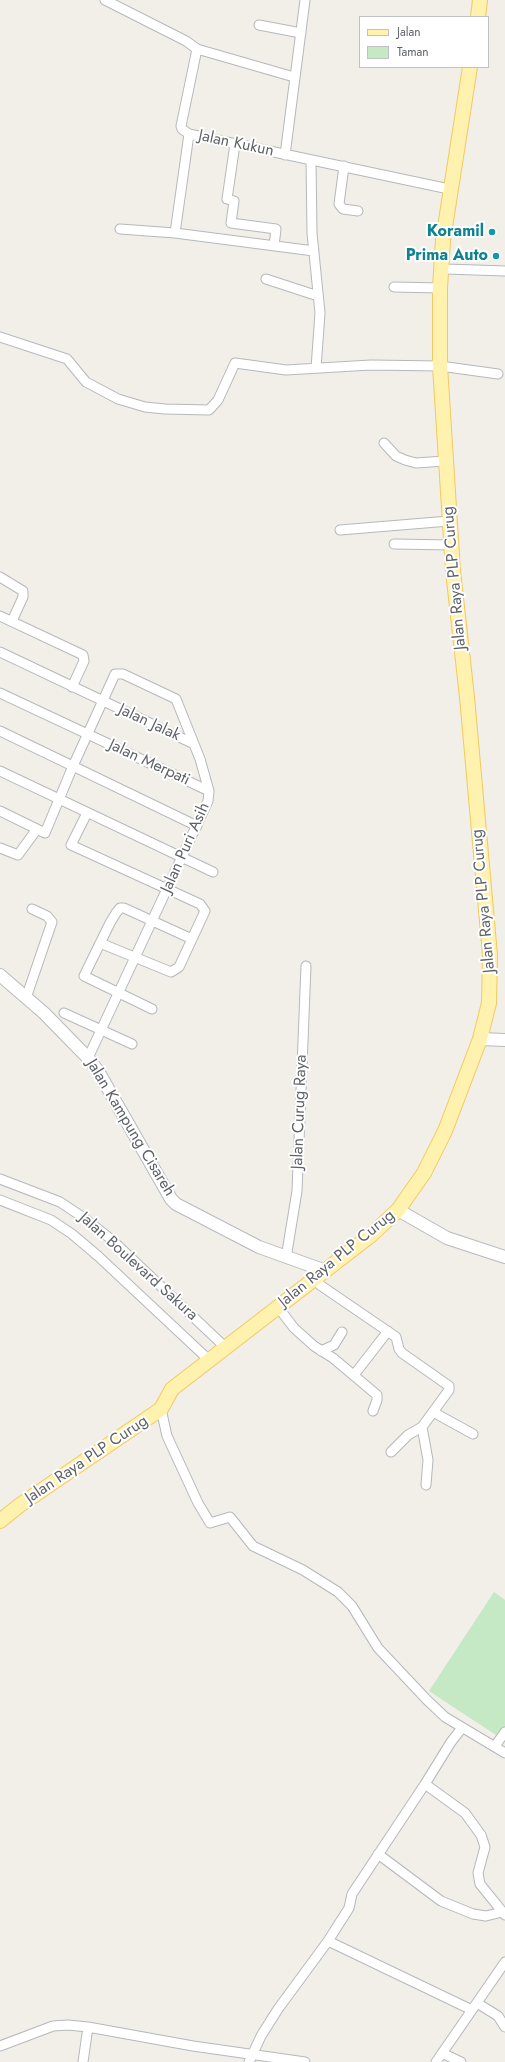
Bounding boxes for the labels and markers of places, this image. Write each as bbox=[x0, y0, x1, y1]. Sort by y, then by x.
place label: Koramil bbox=[427, 222, 484, 242]
marker: Koramil bbox=[487, 227, 497, 237]
place label: Prima Auto bbox=[406, 246, 488, 266]
marker: Prima Auto bbox=[491, 251, 501, 261]

